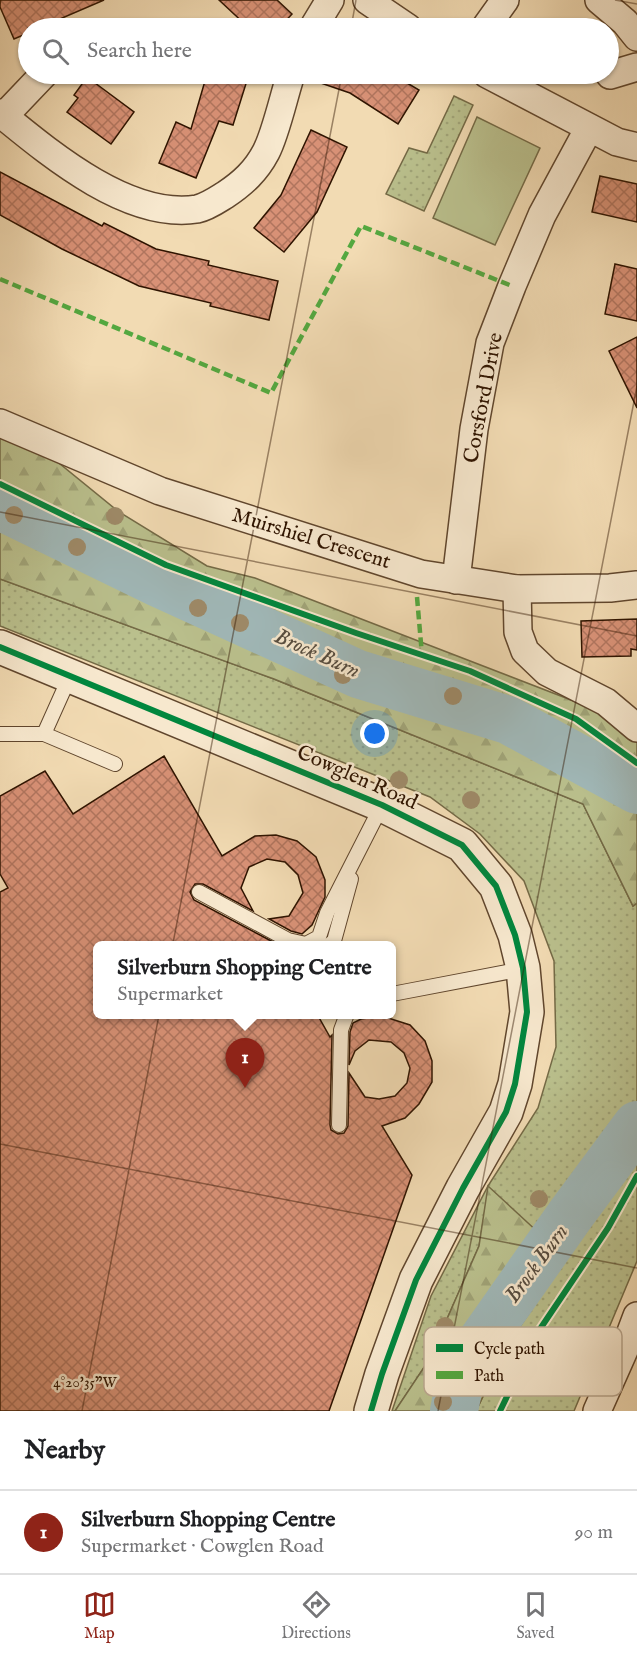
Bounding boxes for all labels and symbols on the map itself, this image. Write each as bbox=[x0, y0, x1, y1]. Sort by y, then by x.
street label: Corsford Drive bbox=[458, 330, 510, 466]
street label: Muirshiel Crescent bbox=[228, 502, 394, 576]
water label: Brock Burn bbox=[270, 623, 364, 685]
your location bbox=[360, 719, 389, 748]
street label: Cowglen Road bbox=[292, 739, 422, 817]
pin: 1 bbox=[226, 1038, 264, 1088]
water label: Brock Burn bbox=[499, 1219, 575, 1309]
legend bbox=[424, 1327, 622, 1396]
text: Cycle path bbox=[474, 1340, 545, 1360]
text: Path bbox=[474, 1367, 505, 1387]
text: 4°20'35"W bbox=[53, 1373, 117, 1392]

